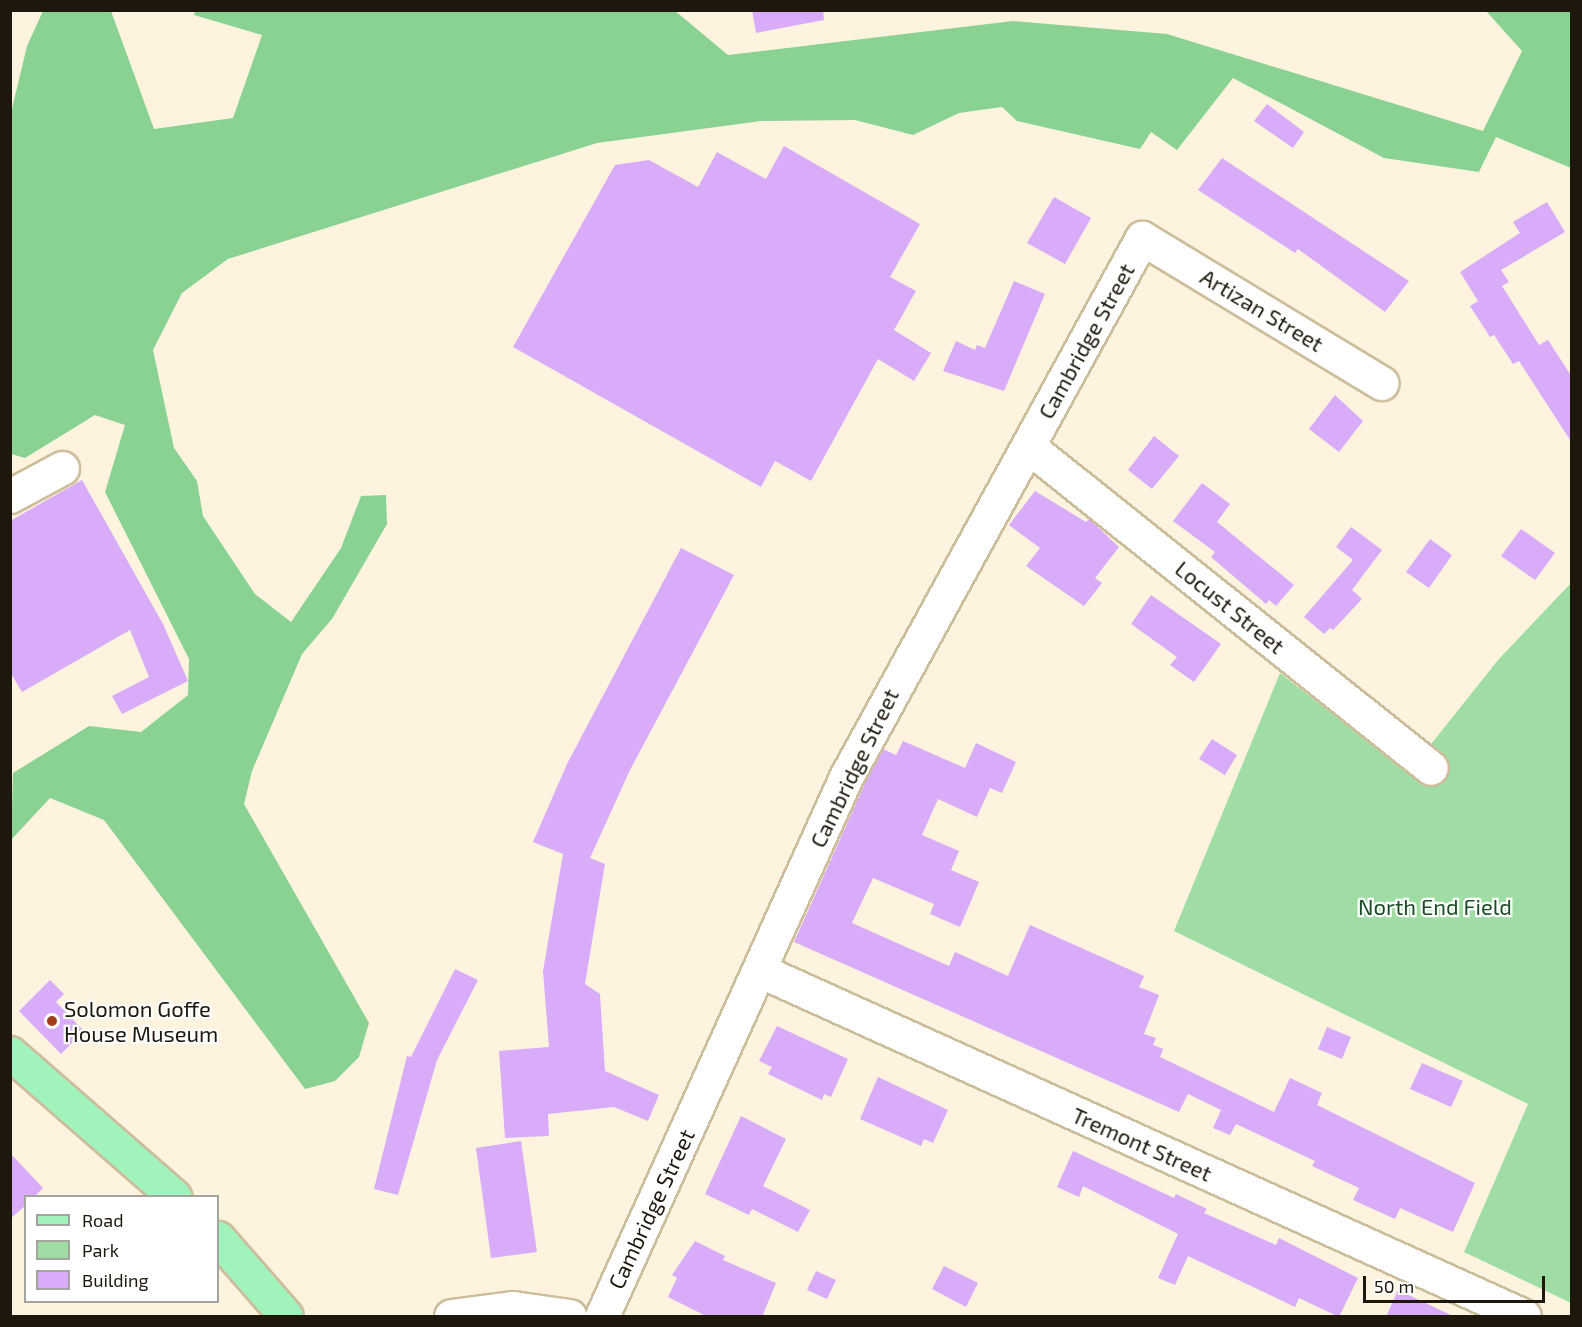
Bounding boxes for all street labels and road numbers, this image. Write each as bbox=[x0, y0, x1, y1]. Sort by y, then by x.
street label: Cambridge Street bbox=[1032, 259, 1140, 423]
street label: Artizan Street bbox=[1196, 263, 1328, 357]
street label: Locust Street bbox=[1170, 555, 1290, 659]
street label: Cambridge Street bbox=[804, 684, 904, 852]
street label: Tremont Street bbox=[1068, 1101, 1216, 1187]
street label: Cambridge Street bbox=[602, 1125, 700, 1293]

